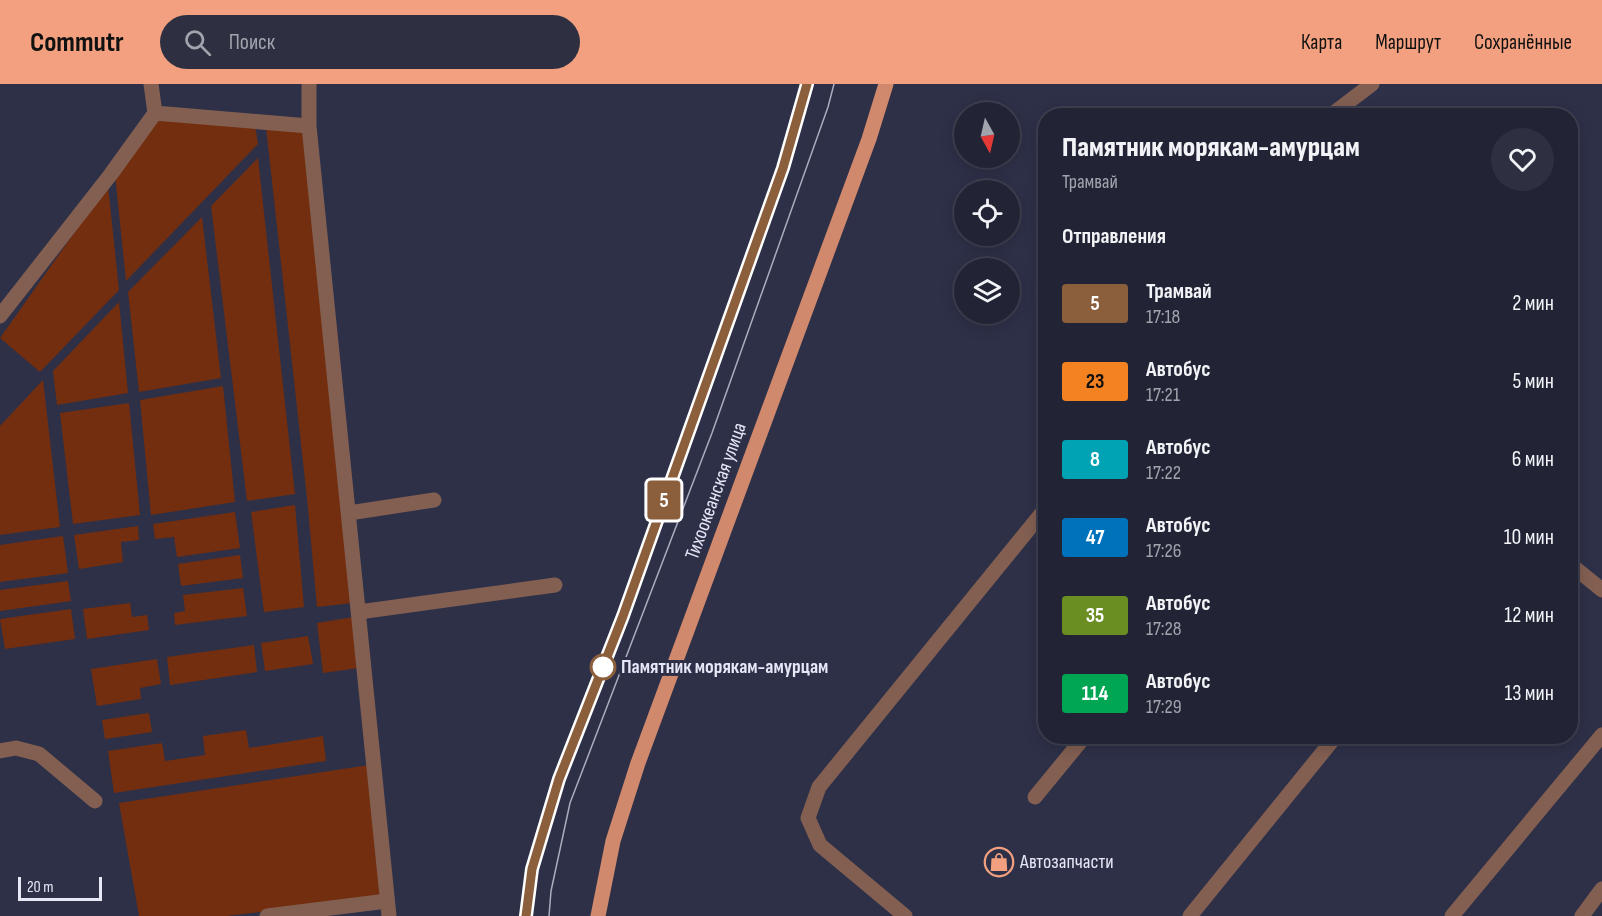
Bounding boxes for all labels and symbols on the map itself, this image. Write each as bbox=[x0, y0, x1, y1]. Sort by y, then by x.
north arrow bbox=[954, 102, 1020, 168]
street label: Тихоокеанская улица bbox=[680, 419, 752, 563]
line badge: 5 bbox=[644, 480, 684, 520]
marker: Памятник морякам-амурцам bbox=[590, 654, 616, 680]
place label: Памятник морякам-амурцам bbox=[621, 655, 828, 679]
shop icon: Автозапчасти bbox=[983, 846, 1015, 878]
place label: Автозапчасти bbox=[1019, 850, 1114, 874]
scale bar bbox=[18, 874, 102, 902]

